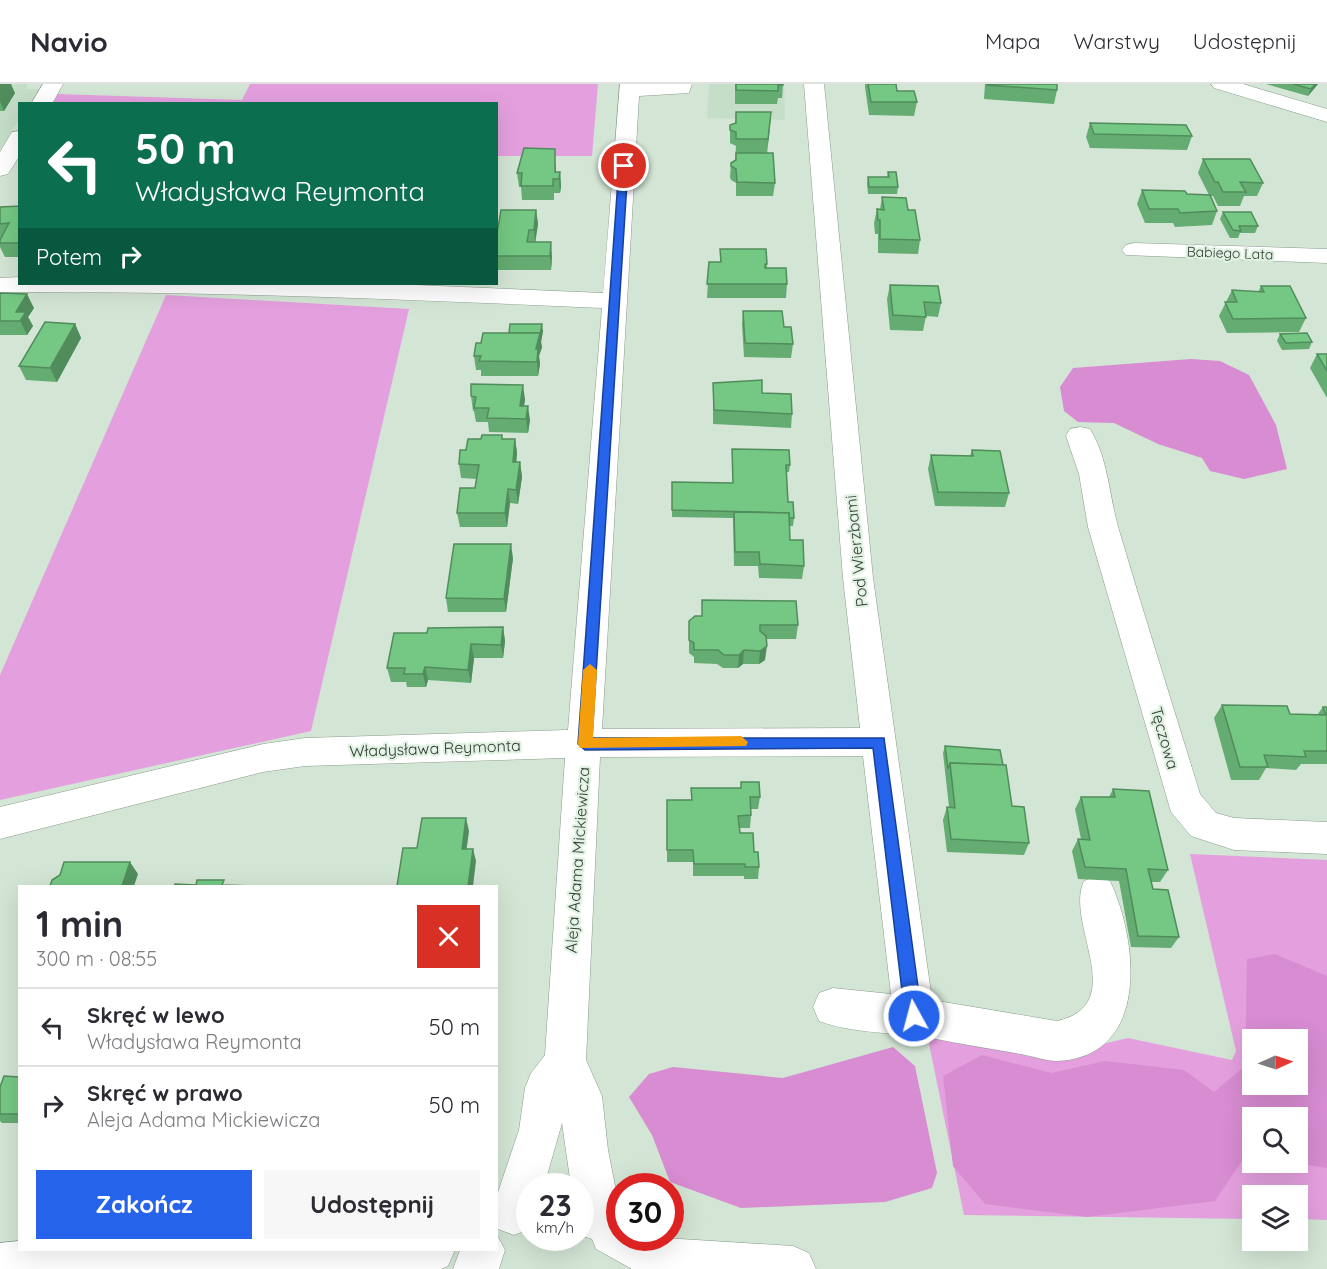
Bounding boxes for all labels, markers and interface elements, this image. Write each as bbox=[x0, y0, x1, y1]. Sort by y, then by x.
text: Navio bbox=[30, 24, 108, 59]
text: Mapa bbox=[985, 28, 1040, 54]
text: Warstwy bbox=[1073, 28, 1160, 54]
text: Udostępnij bbox=[1193, 28, 1297, 54]
text: 50 m bbox=[135, 122, 235, 175]
icon: left bbox=[36, 126, 114, 204]
pin bbox=[598, 140, 649, 191]
icon: arrive bbox=[607, 149, 640, 182]
text: Władysława Reymonta bbox=[135, 174, 425, 208]
icon: right bbox=[114, 240, 147, 273]
street label: Babiego Lata bbox=[1186, 242, 1274, 264]
text: Potem bbox=[36, 243, 102, 271]
street label: Pod Wierzbami bbox=[840, 494, 872, 608]
street label: Tęczowa bbox=[1147, 704, 1183, 772]
street label: Władysława Reymonta bbox=[349, 735, 521, 761]
street label: Aleja Adama Mickiewicza bbox=[561, 766, 593, 954]
text: 1 min bbox=[36, 901, 123, 946]
button: close bbox=[417, 905, 480, 968]
text: 300 m · 08:55 bbox=[36, 946, 157, 971]
position arrow bbox=[882, 984, 946, 1048]
text: Skręć w lewo bbox=[87, 1001, 225, 1029]
icon: left bbox=[36, 1011, 69, 1044]
text: 50 m bbox=[429, 1013, 480, 1041]
text: Władysława Reymonta bbox=[87, 1029, 302, 1054]
north arrow bbox=[1242, 1029, 1308, 1095]
map controls bbox=[1242, 1029, 1308, 1251]
text: Skręć w prawo bbox=[87, 1079, 243, 1107]
icon: right bbox=[36, 1089, 69, 1122]
text: 50 m bbox=[429, 1091, 480, 1119]
text: Aleja Adama Mickiewicza bbox=[87, 1107, 320, 1132]
button: search bbox=[1242, 1107, 1308, 1173]
button: Zakończ bbox=[36, 1170, 252, 1239]
button: Udostępnij bbox=[264, 1170, 480, 1239]
speed limit sign: 30 bbox=[606, 1173, 684, 1251]
button: layers bbox=[1242, 1185, 1308, 1251]
text: 23 bbox=[538, 1186, 572, 1224]
text: km/h bbox=[536, 1218, 574, 1237]

